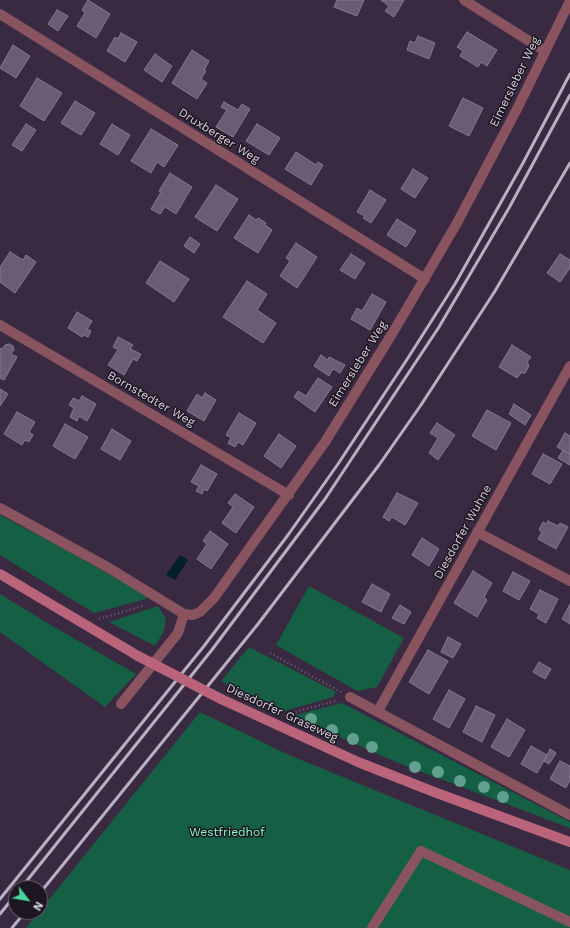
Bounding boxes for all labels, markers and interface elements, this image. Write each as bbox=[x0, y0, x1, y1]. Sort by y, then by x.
street label: Eimersleber Weg bbox=[487, 35, 543, 129]
street label: Druxberger Weg bbox=[176, 105, 262, 167]
street label: Eimersleber Weg bbox=[326, 318, 390, 410]
street label: Bornstedter Weg bbox=[105, 368, 197, 430]
street label: Diesdorfer Wuhne bbox=[431, 482, 495, 582]
street label: Diesdorfer Graseweg bbox=[224, 681, 340, 745]
park label: Westfriedhof bbox=[189, 825, 265, 839]
north arrow bbox=[8, 880, 48, 920]
text: N bbox=[30, 899, 46, 913]

